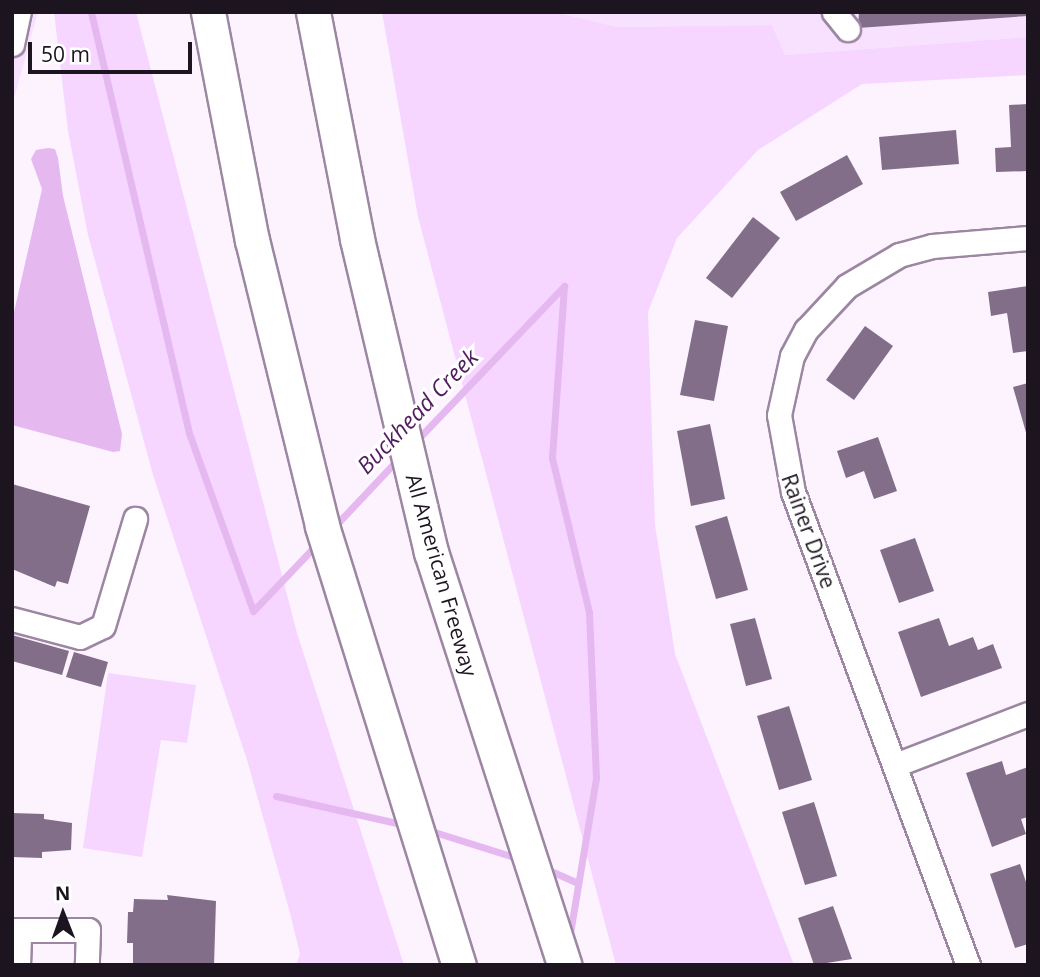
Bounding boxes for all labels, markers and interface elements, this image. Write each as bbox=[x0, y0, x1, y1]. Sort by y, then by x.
scale bar bbox=[32, 28, 196, 72]
text: 50 m bbox=[41, 40, 90, 68]
water label: Buckhead Creek bbox=[351, 343, 483, 479]
street label: Rainer Drive bbox=[777, 470, 841, 592]
street label: All American Freeway bbox=[401, 471, 483, 679]
north arrow bbox=[28, 879, 98, 949]
text: N bbox=[55, 880, 71, 906]

